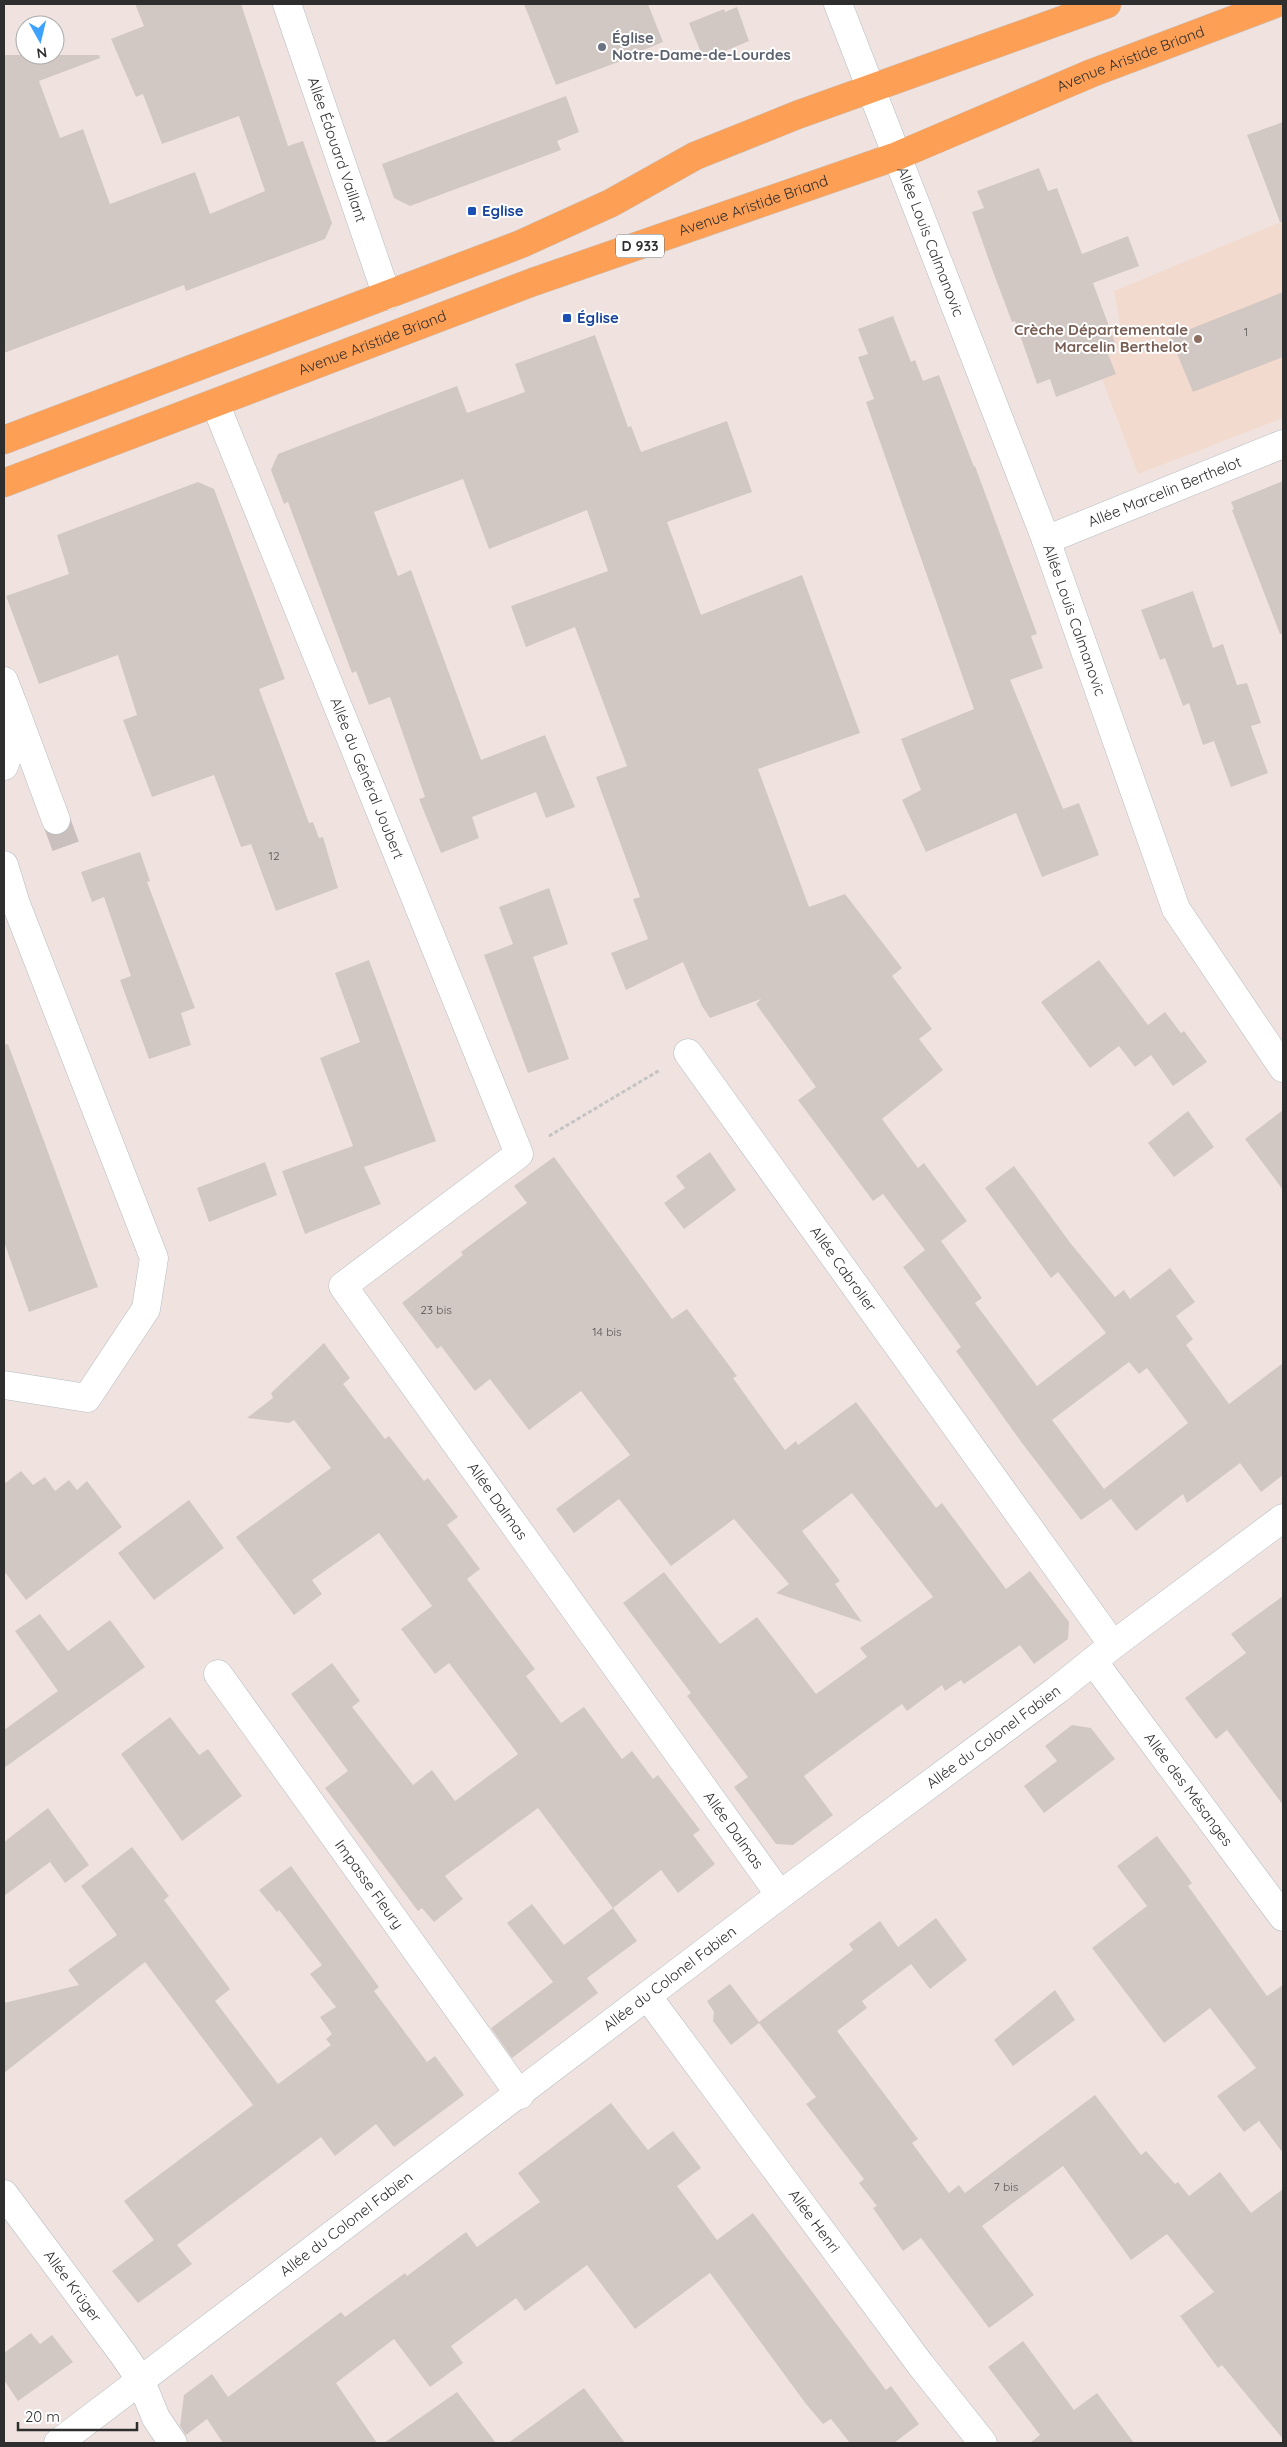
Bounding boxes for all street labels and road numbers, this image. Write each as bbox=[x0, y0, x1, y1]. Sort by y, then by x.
street label: Avenue Aristide Briand bbox=[1054, 22, 1207, 96]
street label: Allée Édouard Vaillant bbox=[304, 74, 371, 225]
street label: Allée Louis Calmanovic bbox=[893, 164, 968, 319]
street label: Avenue Aristide Briand bbox=[676, 171, 830, 240]
road number: D 933 bbox=[616, 235, 664, 258]
street label: Avenue Aristide Briand bbox=[295, 306, 449, 379]
street label: Allée Marcelin Berthelot bbox=[1085, 452, 1244, 531]
street label: Allée Louis Calmanovic bbox=[1039, 542, 1110, 699]
street label: Allée du Général Joubert bbox=[326, 695, 409, 862]
street label: Allée Cabrolier bbox=[806, 1222, 881, 1316]
street label: Allée Dalmas bbox=[464, 1458, 532, 1543]
street label: Allée du Colonel Fabien bbox=[922, 1681, 1064, 1793]
street label: Allée des Mésanges bbox=[1140, 1729, 1237, 1850]
street label: Allée Dalmas bbox=[700, 1788, 768, 1872]
street label: Impasse Fleury bbox=[331, 1836, 408, 1933]
street label: Allée du Colonel Fabien bbox=[599, 1922, 740, 2035]
street label: Allée du Colonel Fabien bbox=[276, 2167, 416, 2280]
street label: Allée Henri bbox=[785, 2185, 844, 2256]
street label: Allée Krüger bbox=[40, 2246, 106, 2326]

